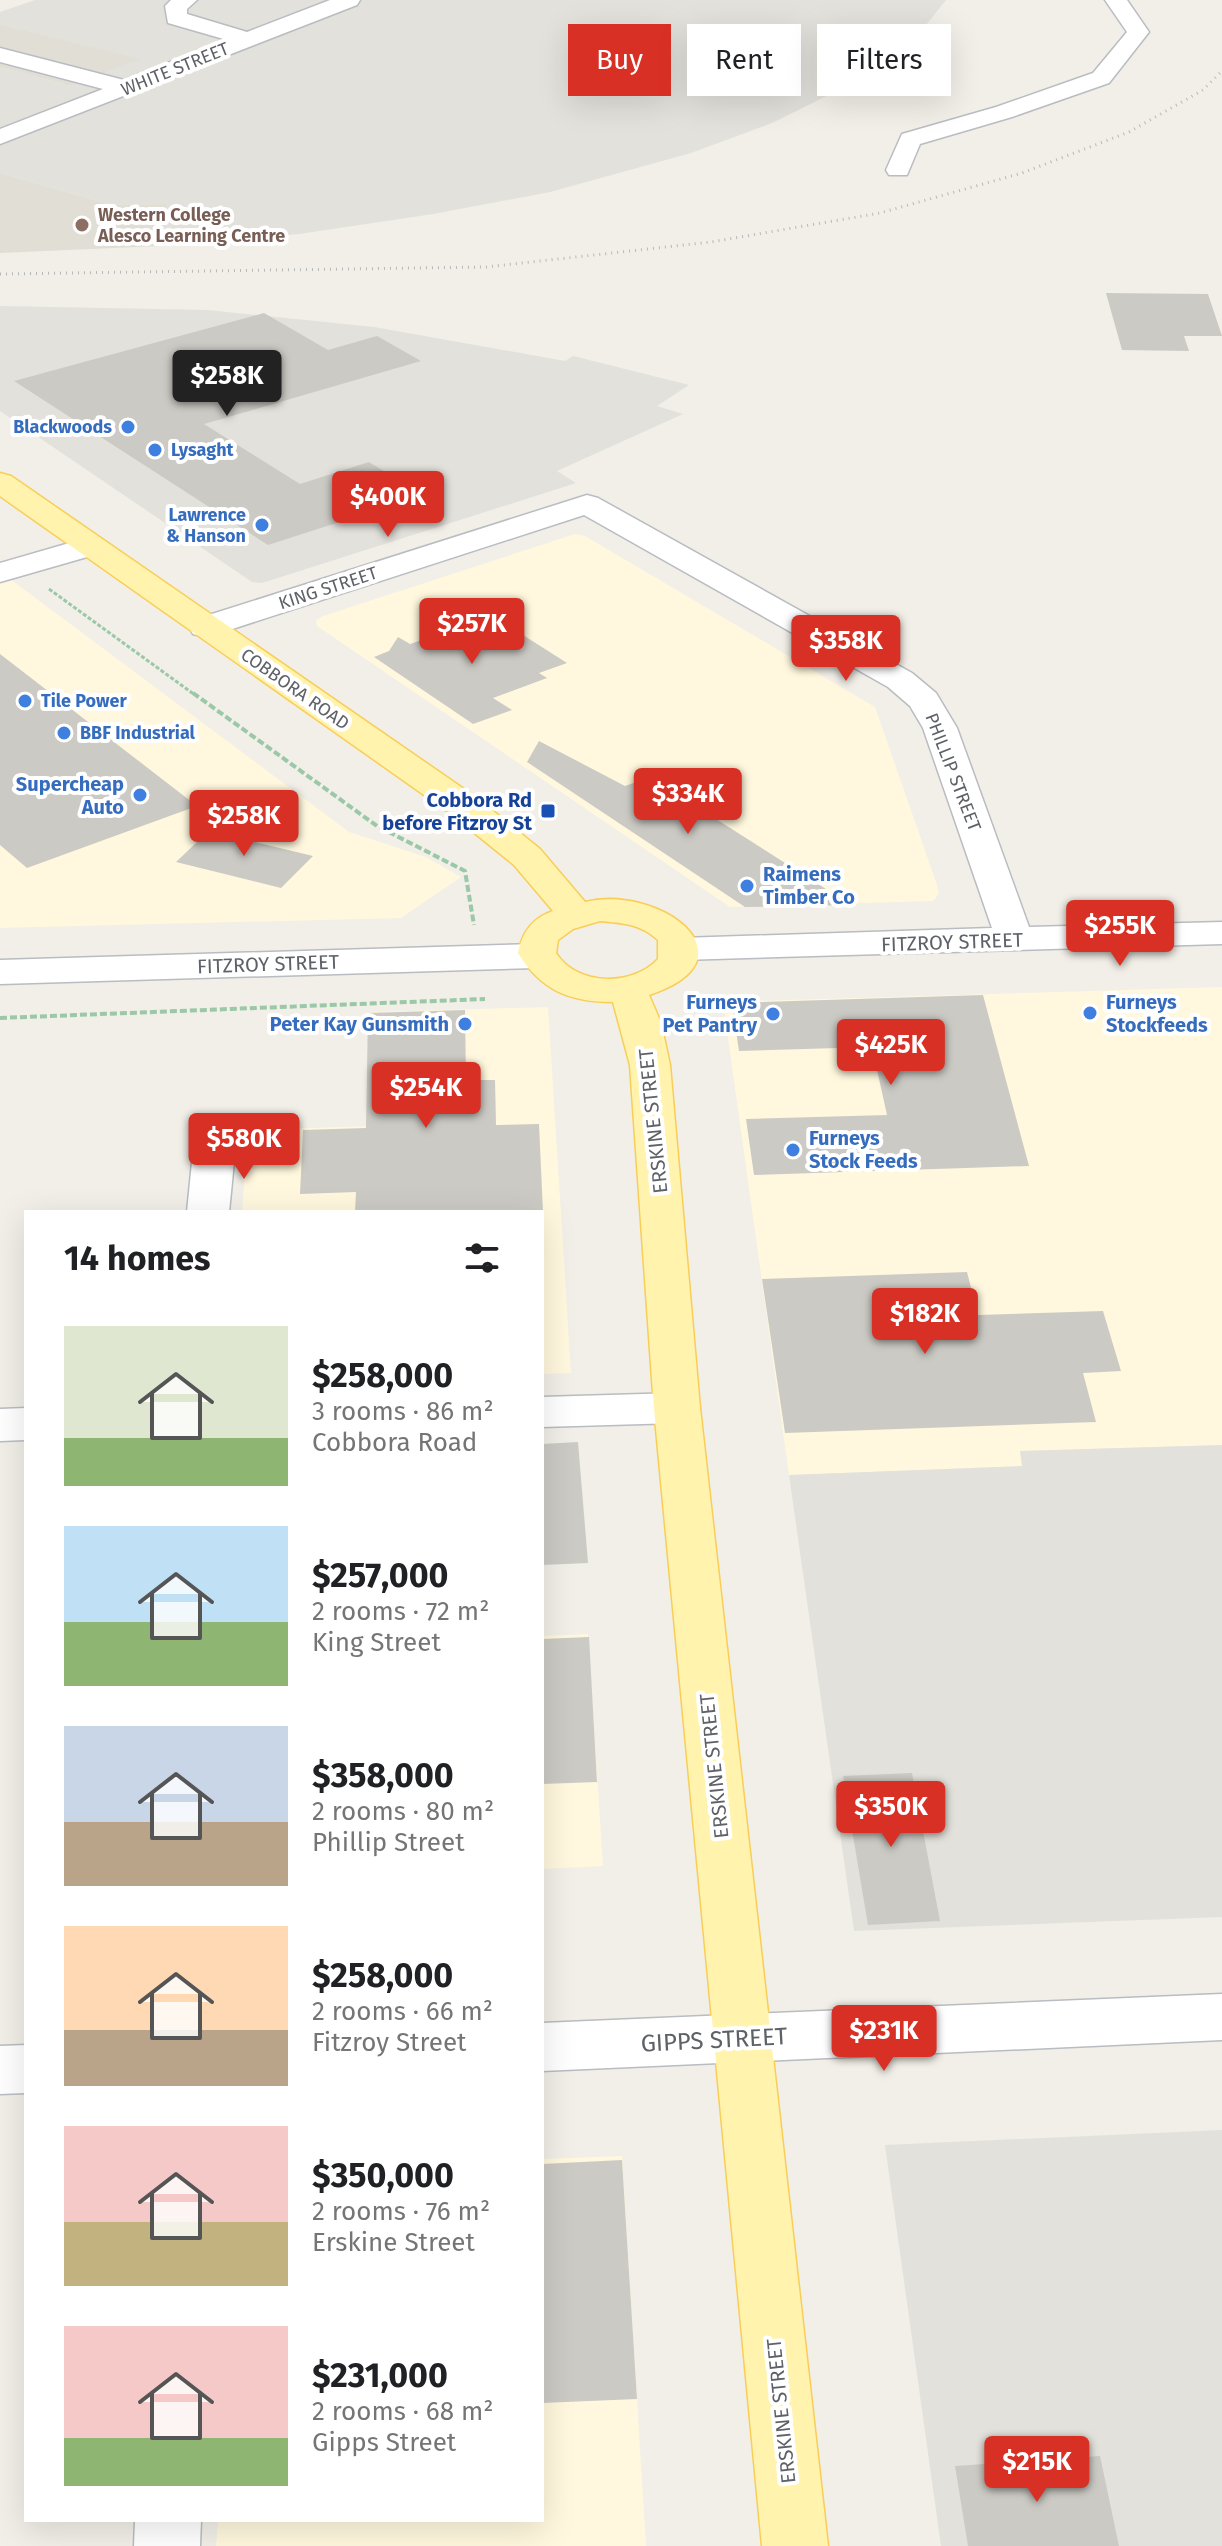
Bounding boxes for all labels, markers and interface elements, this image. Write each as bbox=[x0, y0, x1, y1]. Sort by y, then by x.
chip: Buy bbox=[568, 24, 671, 96]
chip: Rent bbox=[687, 24, 801, 96]
chip: Filters bbox=[817, 24, 951, 96]
street label: WHITE STREET bbox=[118, 37, 233, 101]
place label: Western College Alesco Learning Centre bbox=[97, 204, 285, 247]
marker: Western College Alesco Learning Centre bbox=[73, 216, 91, 234]
pin: $258K bbox=[171, 350, 283, 418]
text: $258K bbox=[191, 360, 263, 391]
place label: Blackwoods bbox=[13, 416, 112, 438]
marker: Blackwoods bbox=[119, 418, 137, 436]
place label: Lysaght bbox=[171, 439, 235, 461]
marker: Lysaght bbox=[146, 441, 164, 459]
pin: $400K bbox=[332, 471, 444, 539]
text: $400K bbox=[350, 481, 426, 512]
place label: Lawrence & Hanson bbox=[166, 504, 246, 547]
marker: Lawrence & Hanson bbox=[253, 516, 271, 534]
street label: KING STREET bbox=[276, 561, 381, 614]
pin: $257K bbox=[416, 598, 528, 666]
text: $257K bbox=[437, 608, 507, 639]
pin: $358K bbox=[790, 615, 902, 683]
text: $358K bbox=[809, 625, 883, 656]
street label: COBBORA ROAD bbox=[237, 643, 353, 735]
place label: Tile Power bbox=[41, 690, 127, 712]
marker: Tile Power bbox=[16, 692, 34, 710]
street label: PHILLIP STREET bbox=[920, 710, 986, 835]
place label: BBF Industrial bbox=[80, 722, 196, 744]
marker: BBF Industrial bbox=[55, 724, 73, 742]
pin: $334K bbox=[632, 768, 744, 836]
place label: Supercheap Auto bbox=[16, 772, 124, 819]
text: $334K bbox=[652, 778, 724, 809]
marker: Supercheap Auto bbox=[131, 786, 149, 804]
place label: Cobbora Rd before Fitzroy St bbox=[382, 788, 532, 835]
pin: $258K bbox=[188, 790, 300, 858]
text: $258K bbox=[208, 800, 280, 831]
marker: Cobbora Rd before Fitzroy St bbox=[539, 802, 557, 820]
place label: Raimens Timber Co bbox=[763, 862, 855, 909]
marker: Raimens Timber Co bbox=[738, 877, 756, 895]
pin: $255K bbox=[1064, 900, 1176, 968]
text: $255K bbox=[1084, 910, 1156, 941]
street label: FITZROY STREET bbox=[881, 928, 1024, 956]
street label: FITZROY STREET bbox=[197, 950, 340, 978]
place label: Furneys Pet Pantry bbox=[663, 990, 758, 1037]
place label: Furneys Stockfeeds bbox=[1106, 990, 1208, 1037]
marker: Furneys Stockfeeds bbox=[1081, 1004, 1099, 1022]
marker: Furneys Pet Pantry bbox=[764, 1005, 782, 1023]
place label: Peter Kay Gunsmith bbox=[270, 1012, 449, 1036]
marker: Peter Kay Gunsmith bbox=[456, 1015, 474, 1033]
pin: $425K bbox=[835, 1019, 947, 1087]
text: $425K bbox=[855, 1029, 927, 1060]
street label: ERSKINE STREET bbox=[633, 1047, 673, 1195]
pin: $254K bbox=[370, 1062, 482, 1130]
text: $254K bbox=[390, 1072, 462, 1103]
pin: $580K bbox=[188, 1113, 300, 1181]
text: $580K bbox=[207, 1123, 281, 1154]
place label: Furneys Stock Feeds bbox=[809, 1126, 918, 1173]
marker: Furneys Stock Feeds bbox=[784, 1141, 802, 1159]
icon: filters bbox=[460, 1236, 504, 1280]
text: 14 homes bbox=[64, 1238, 210, 1279]
pin: $182K bbox=[869, 1288, 981, 1356]
text: $182K bbox=[890, 1298, 960, 1329]
text: $258,000 bbox=[312, 1355, 453, 1396]
icon: home bbox=[128, 1358, 224, 1454]
text: 3 rooms · 86 m² bbox=[312, 1396, 494, 1427]
text: Cobbora Road bbox=[312, 1427, 477, 1458]
text: $257,000 bbox=[312, 1555, 448, 1596]
icon: home bbox=[128, 1558, 224, 1654]
text: 2 rooms · 72 m² bbox=[312, 1596, 489, 1627]
text: King Street bbox=[312, 1627, 441, 1658]
street label: ERSKINE STREET bbox=[694, 1692, 734, 1840]
text: $358,000 bbox=[312, 1755, 454, 1796]
icon: home bbox=[128, 1758, 224, 1854]
pin: $350K bbox=[835, 1781, 947, 1849]
text: $350K bbox=[854, 1791, 928, 1822]
text: 2 rooms · 80 m² bbox=[312, 1796, 494, 1827]
text: Phillip Street bbox=[312, 1827, 465, 1858]
text: $258,000 bbox=[312, 1955, 453, 1996]
icon: home bbox=[128, 1958, 224, 2054]
text: 2 rooms · 66 m² bbox=[312, 1996, 493, 2027]
pin: $231K bbox=[828, 2005, 940, 2073]
text: $231K bbox=[850, 2015, 918, 2046]
street label: GIPPS STREET bbox=[640, 2022, 789, 2058]
text: Fitzroy Street bbox=[312, 2027, 467, 2058]
text: $350,000 bbox=[312, 2155, 454, 2196]
icon: home bbox=[128, 2158, 224, 2254]
text: 2 rooms · 76 m² bbox=[312, 2196, 490, 2227]
text: Erskine Street bbox=[312, 2227, 475, 2258]
street label: ERSKINE STREET bbox=[761, 2337, 801, 2485]
text: $231,000 bbox=[312, 2355, 448, 2396]
icon: home bbox=[128, 2358, 224, 2454]
text: 2 rooms · 68 m² bbox=[312, 2396, 493, 2427]
text: Gipps Street bbox=[312, 2427, 456, 2458]
pin: $215K bbox=[981, 2436, 1093, 2504]
text: $215K bbox=[1002, 2446, 1072, 2477]

